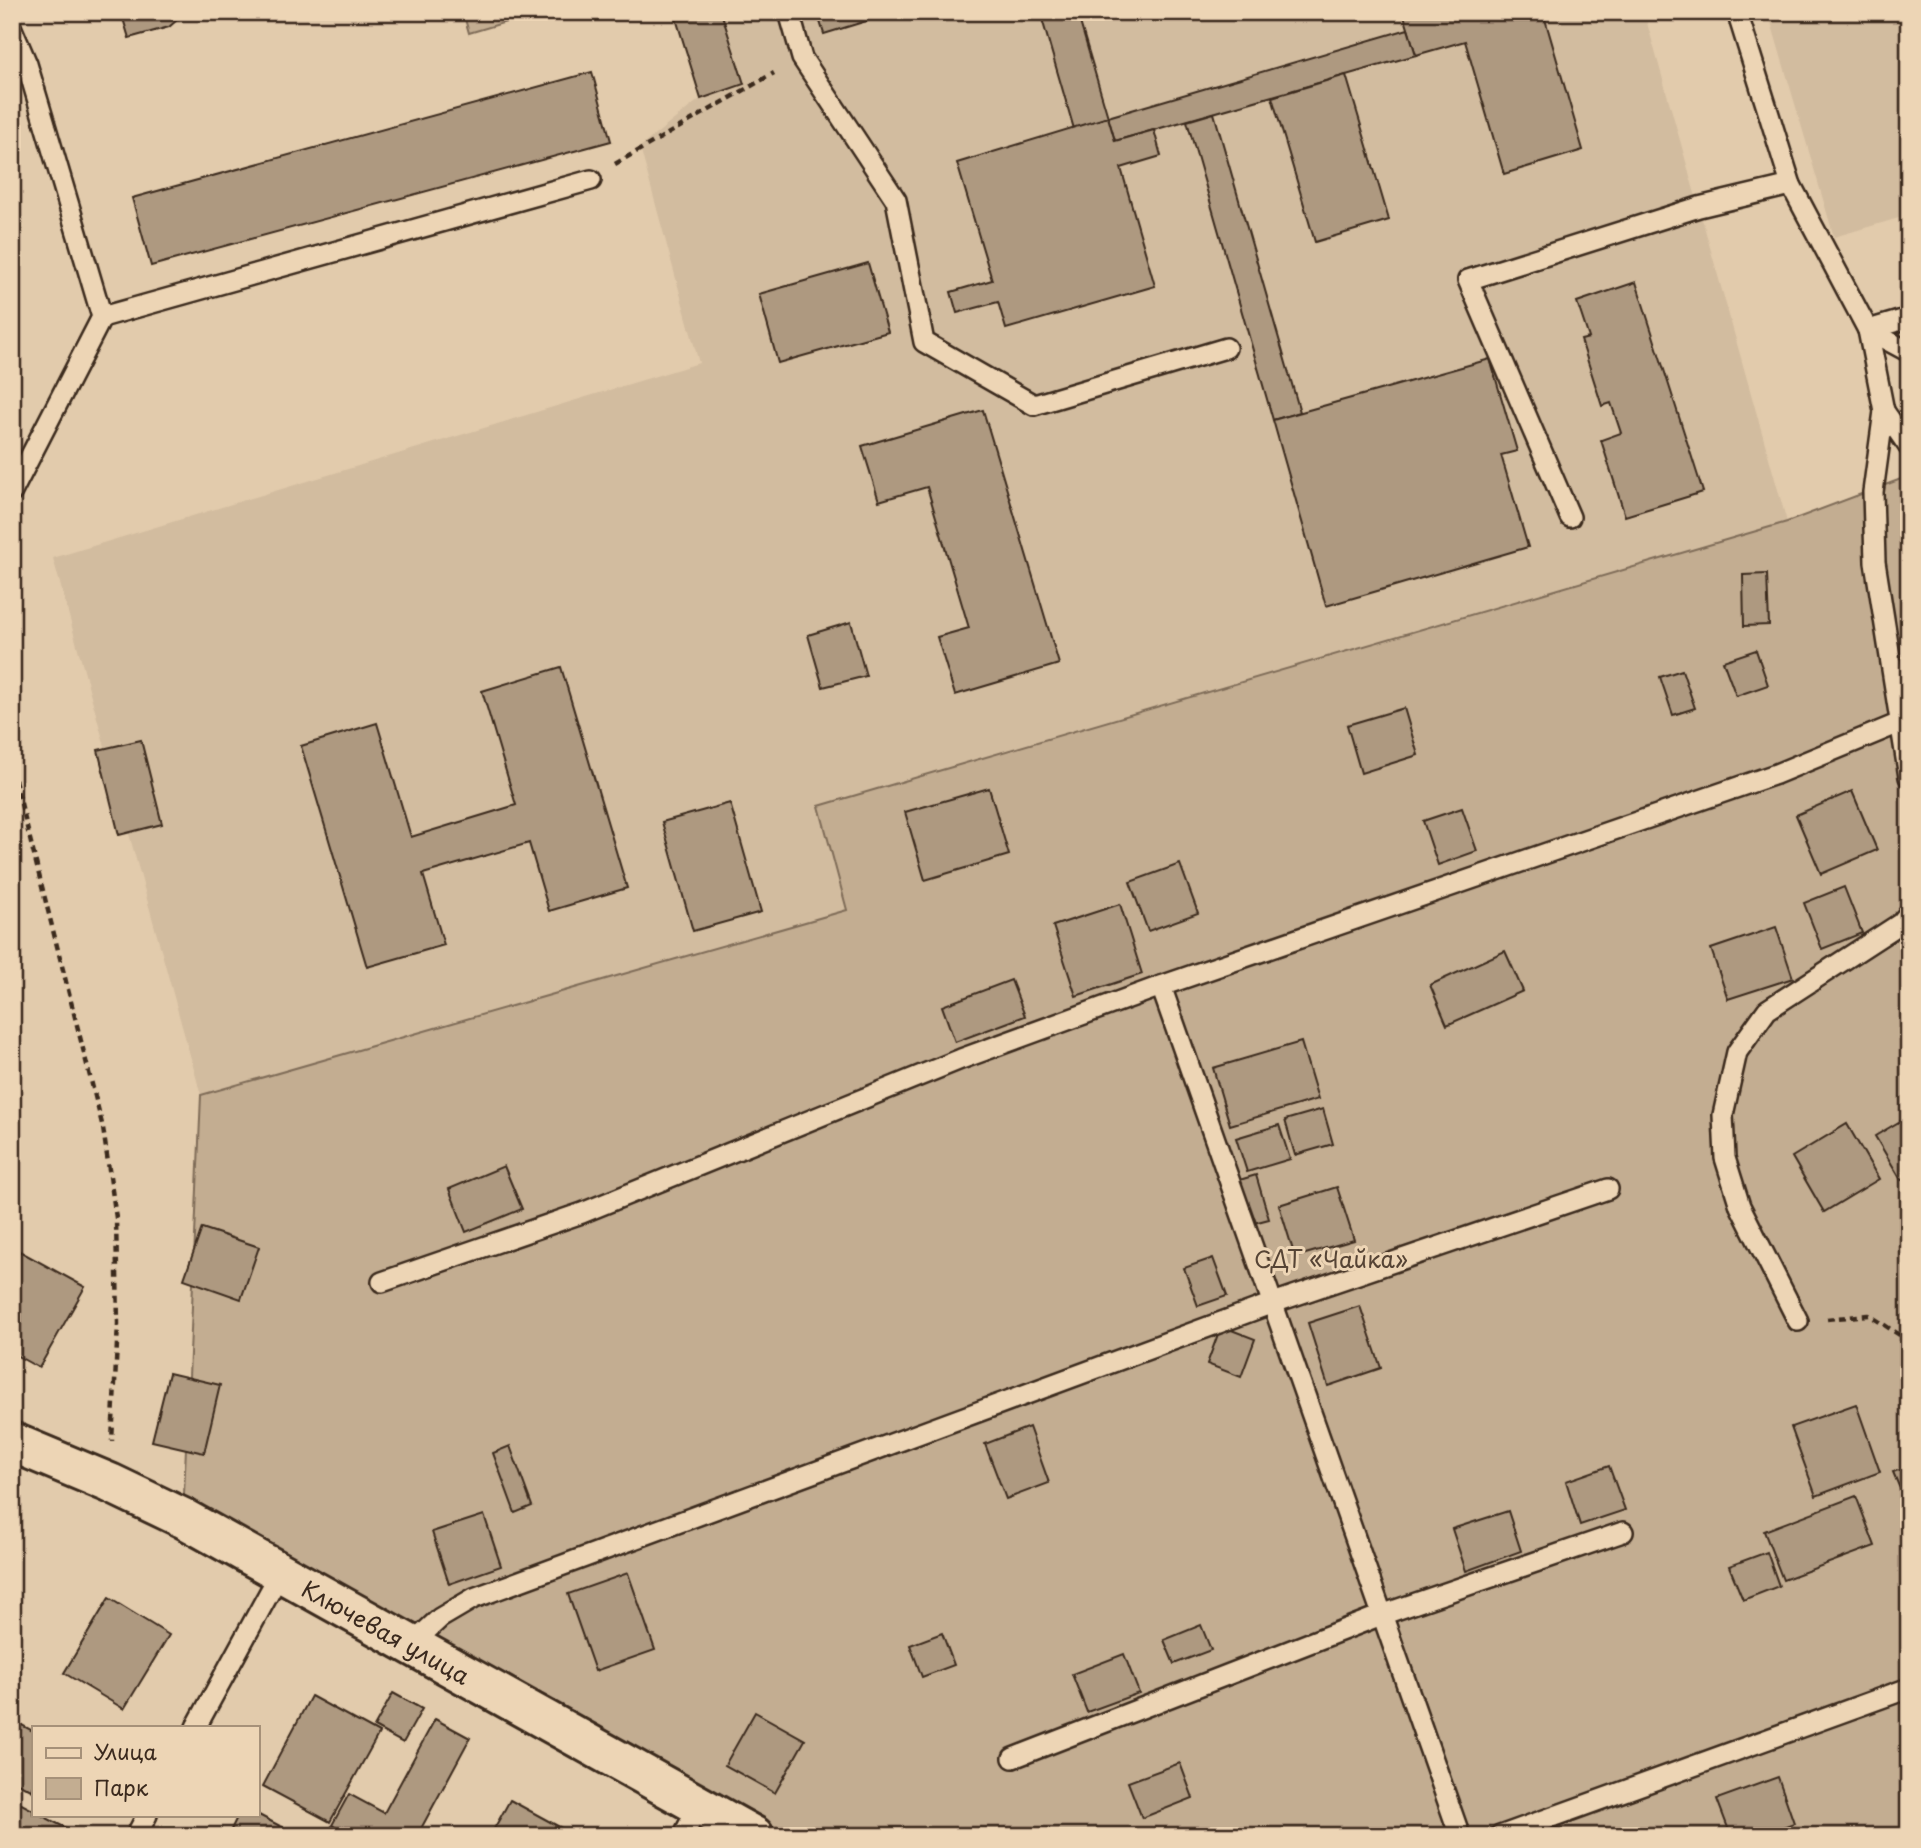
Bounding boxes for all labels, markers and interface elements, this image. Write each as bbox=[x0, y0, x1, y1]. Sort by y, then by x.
park label: СДТ «Чайка» bbox=[1254, 1241, 1408, 1276]
street label: Ключевая улица bbox=[296, 1570, 477, 1692]
legend bbox=[32, 1726, 259, 1816]
text: Улица bbox=[94, 1735, 157, 1767]
text: Парк bbox=[94, 1771, 149, 1803]

